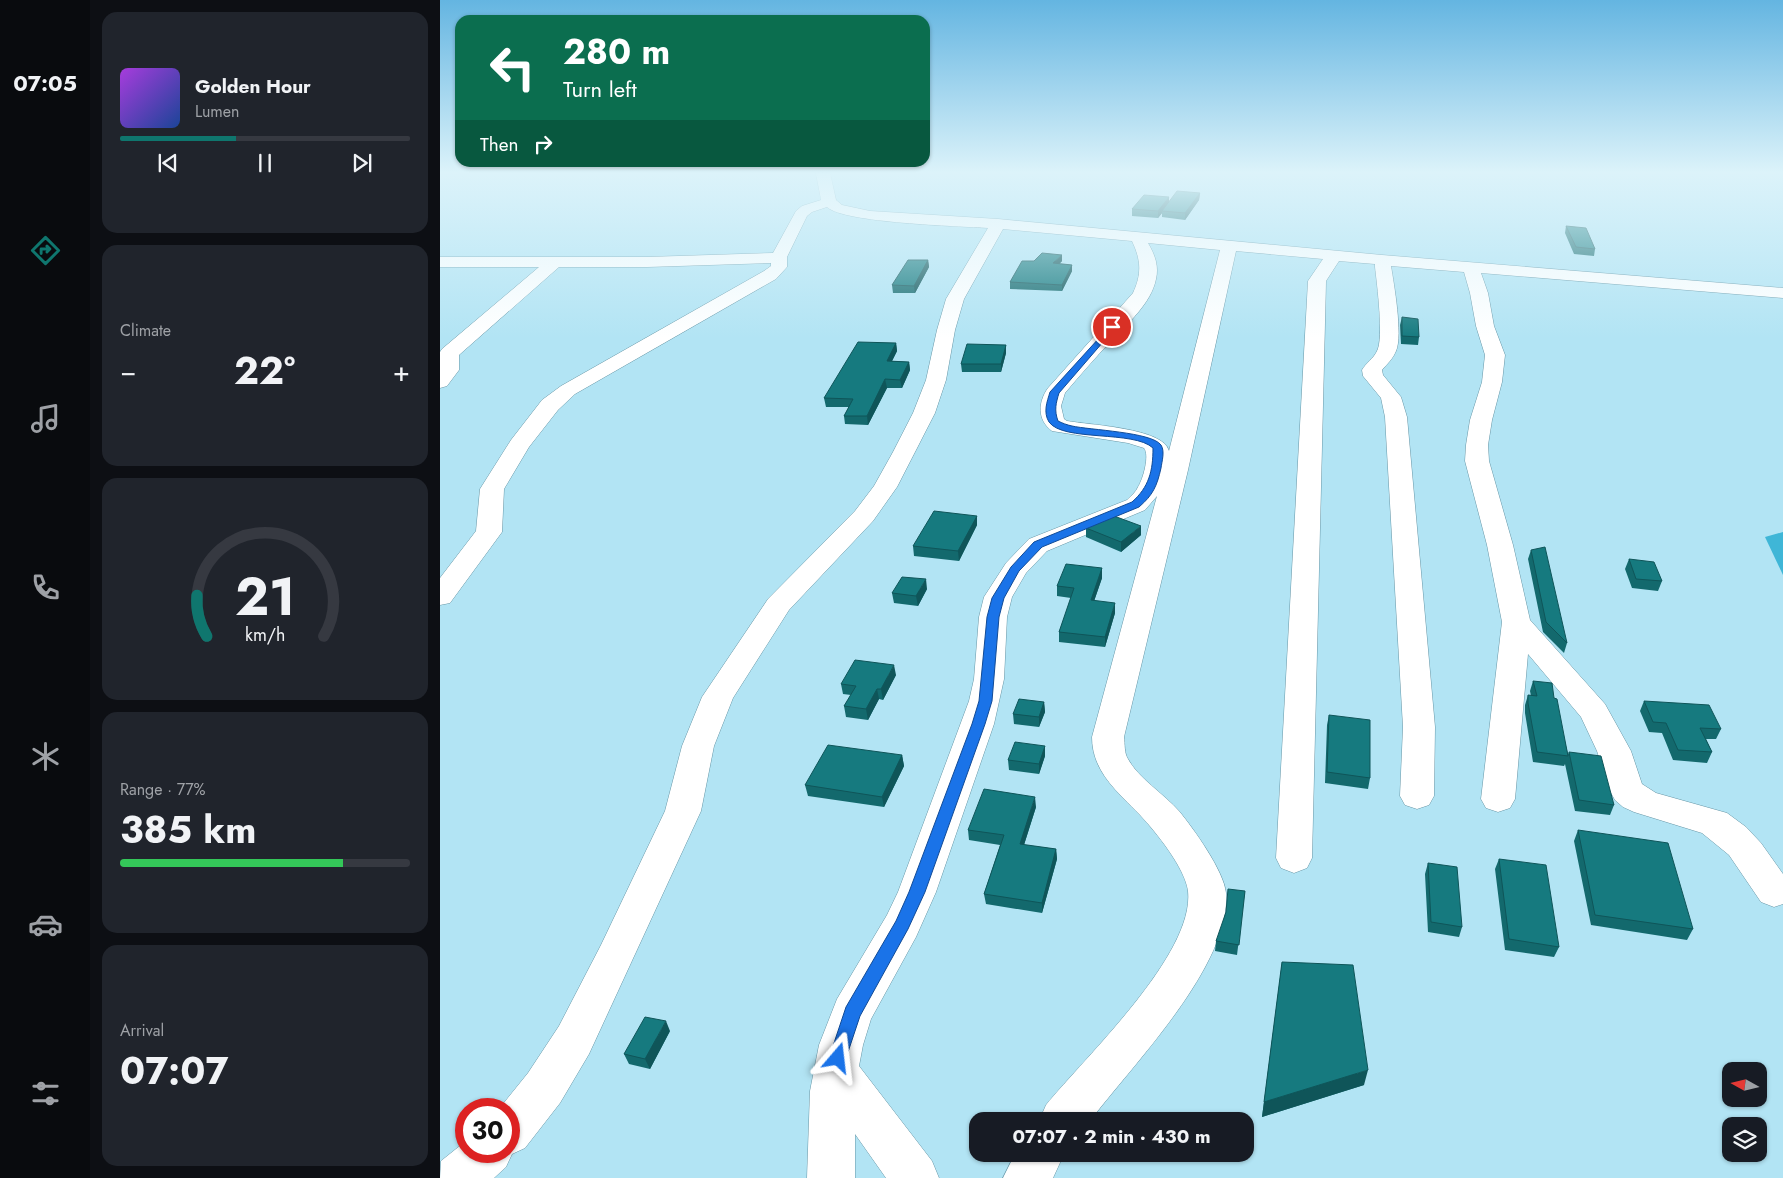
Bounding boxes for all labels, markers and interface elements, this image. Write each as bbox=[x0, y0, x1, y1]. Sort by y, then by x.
text: 280 m bbox=[563, 27, 670, 77]
icon: left bbox=[480, 35, 545, 100]
text: 07:05 bbox=[13, 67, 77, 99]
text: Golden Hour bbox=[195, 73, 311, 100]
text: Turn left bbox=[563, 73, 637, 105]
text: Lumen bbox=[195, 100, 239, 123]
icon: right bbox=[529, 130, 557, 158]
text: Then bbox=[480, 131, 519, 158]
icon: previous bbox=[154, 149, 182, 177]
icon: pause bbox=[251, 149, 279, 177]
icon: next bbox=[348, 149, 376, 177]
icon: directions bbox=[28, 233, 63, 268]
pin bbox=[1091, 306, 1133, 348]
icon: arrive bbox=[1098, 313, 1126, 341]
text: Climate bbox=[120, 319, 171, 342]
text: 22° bbox=[234, 343, 295, 398]
text: − bbox=[120, 351, 137, 392]
text: + bbox=[393, 351, 410, 392]
icon: music bbox=[28, 401, 63, 436]
text: 21 bbox=[235, 559, 295, 635]
icon: phone bbox=[28, 570, 63, 605]
text: km/h bbox=[245, 622, 285, 648]
icon: climate bbox=[28, 739, 63, 774]
text: Range · 77% bbox=[120, 778, 206, 801]
text: 385 km bbox=[120, 802, 256, 857]
icon: car bbox=[28, 907, 63, 942]
text: Arrival bbox=[120, 1019, 164, 1042]
position arrow bbox=[811, 1031, 863, 1083]
text: 07:07 bbox=[120, 1043, 228, 1098]
north arrow bbox=[1722, 1062, 1768, 1108]
map controls bbox=[1722, 1062, 1767, 1162]
icon: filters bbox=[28, 1076, 63, 1111]
speed limit sign: 30 bbox=[455, 1098, 520, 1163]
button: layers bbox=[1722, 1117, 1767, 1162]
text: 07:07 · 2 min · 430 m bbox=[1012, 1123, 1211, 1150]

